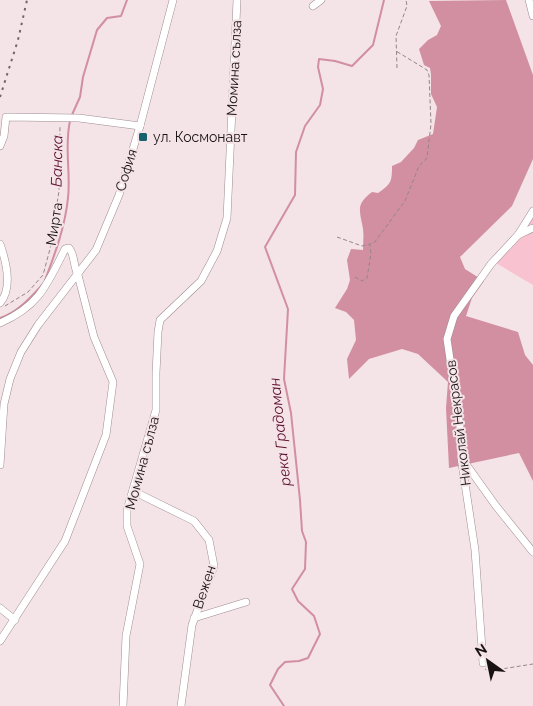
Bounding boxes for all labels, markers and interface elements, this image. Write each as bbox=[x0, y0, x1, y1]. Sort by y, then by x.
street label: Момина сълза bbox=[224, 20, 244, 116]
place label: ул. Космонавт bbox=[153, 129, 248, 145]
marker: ул. Космонавт bbox=[137, 131, 149, 143]
water label: Банска bbox=[48, 135, 66, 187]
street label: София bbox=[112, 147, 140, 193]
street label: Мирта bbox=[43, 201, 65, 247]
street label: Николай Некрасов bbox=[442, 359, 474, 487]
water label: река Градоман bbox=[265, 377, 295, 488]
street label: Момина сълза bbox=[122, 415, 162, 511]
street label: Вежен bbox=[189, 563, 219, 611]
north arrow bbox=[463, 636, 513, 686]
text: N bbox=[472, 640, 490, 660]

